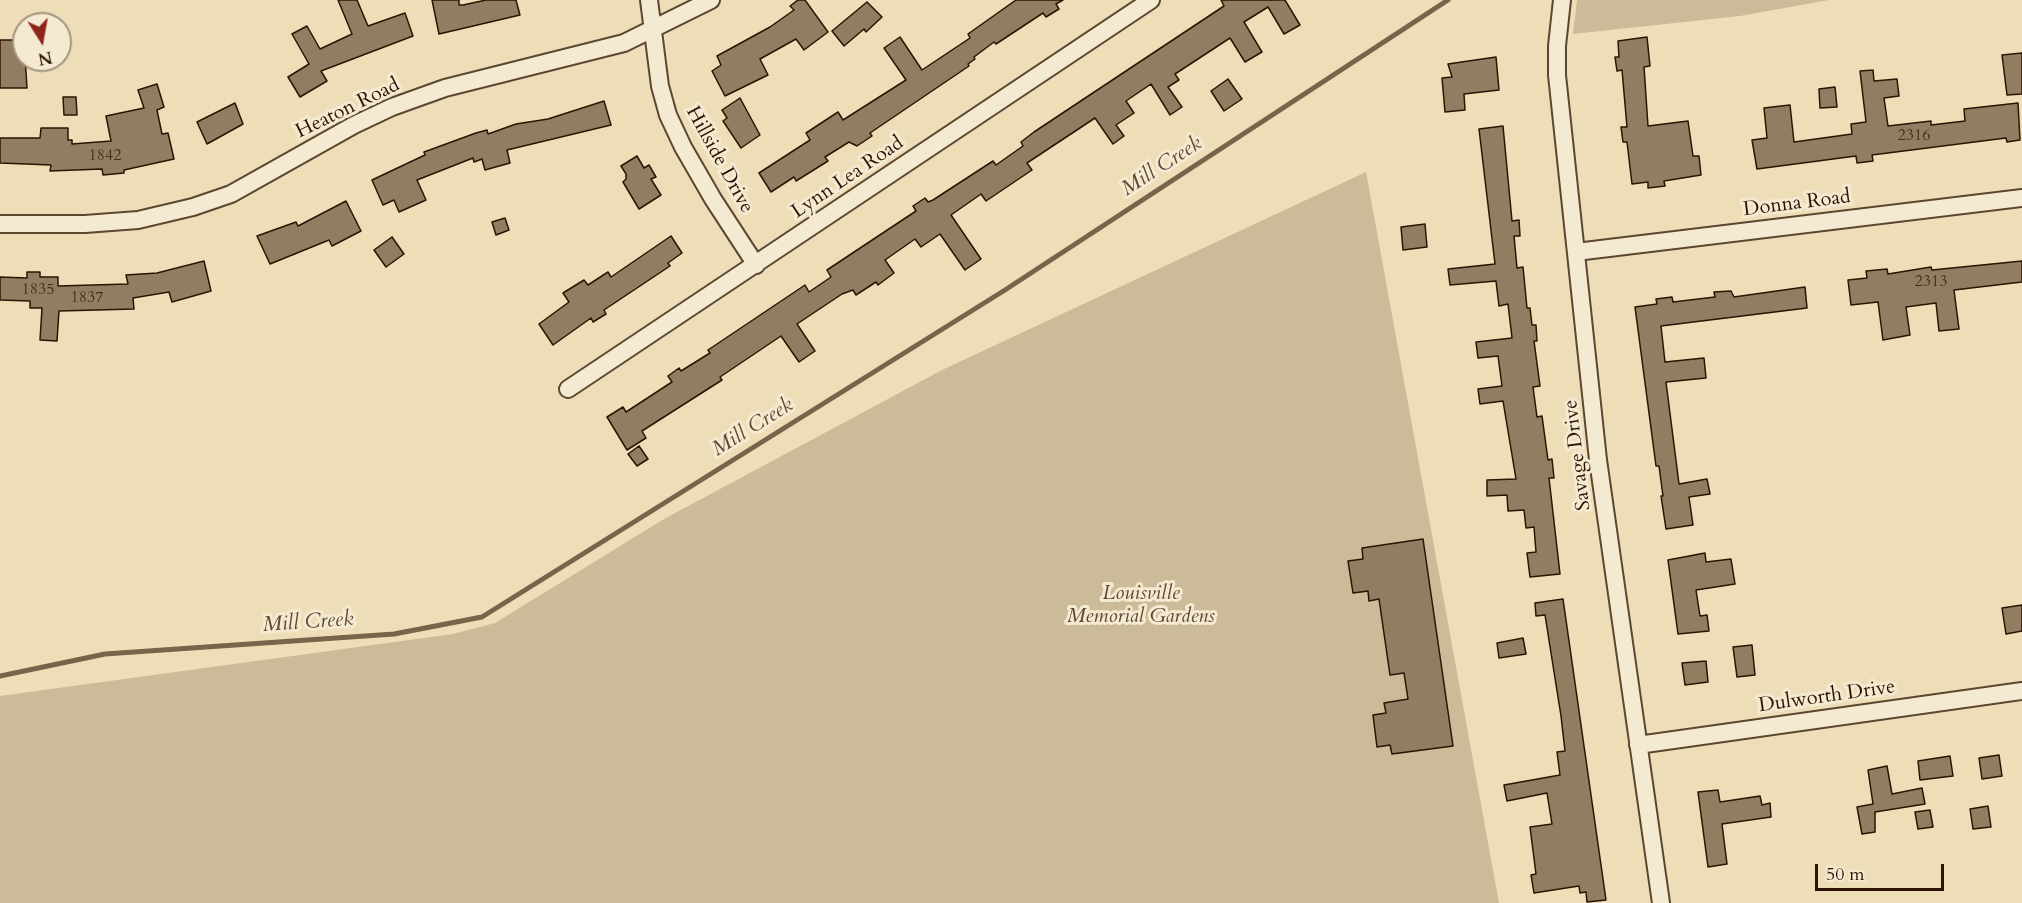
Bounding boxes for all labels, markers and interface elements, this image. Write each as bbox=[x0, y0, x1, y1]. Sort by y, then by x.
north arrow bbox=[12, 12, 72, 72]
text: N bbox=[36, 46, 54, 70]
street label: Heaton Road bbox=[292, 74, 404, 144]
street label: Hillside Drive bbox=[680, 102, 758, 218]
house number: 2316 bbox=[1898, 126, 1930, 146]
street label: Lynn Lea Road bbox=[787, 132, 909, 224]
water label: Mill Creek bbox=[1117, 132, 1207, 202]
house number: 1842 bbox=[89, 146, 121, 166]
street label: Donna Road bbox=[1742, 186, 1852, 222]
house number: 2313 bbox=[1915, 272, 1947, 292]
house number: 1835 bbox=[22, 280, 54, 300]
house number: 1837 bbox=[71, 288, 103, 308]
water label: Mill Creek bbox=[708, 393, 798, 463]
street label: Savage Drive bbox=[1559, 398, 1597, 512]
park label: Louisville Memorial Gardens bbox=[1067, 582, 1215, 629]
water label: Mill Creek bbox=[262, 607, 354, 639]
street label: Dulworth Drive bbox=[1757, 676, 1897, 718]
scale bar bbox=[1818, 852, 1947, 890]
text: 50 m bbox=[1826, 862, 1865, 887]

